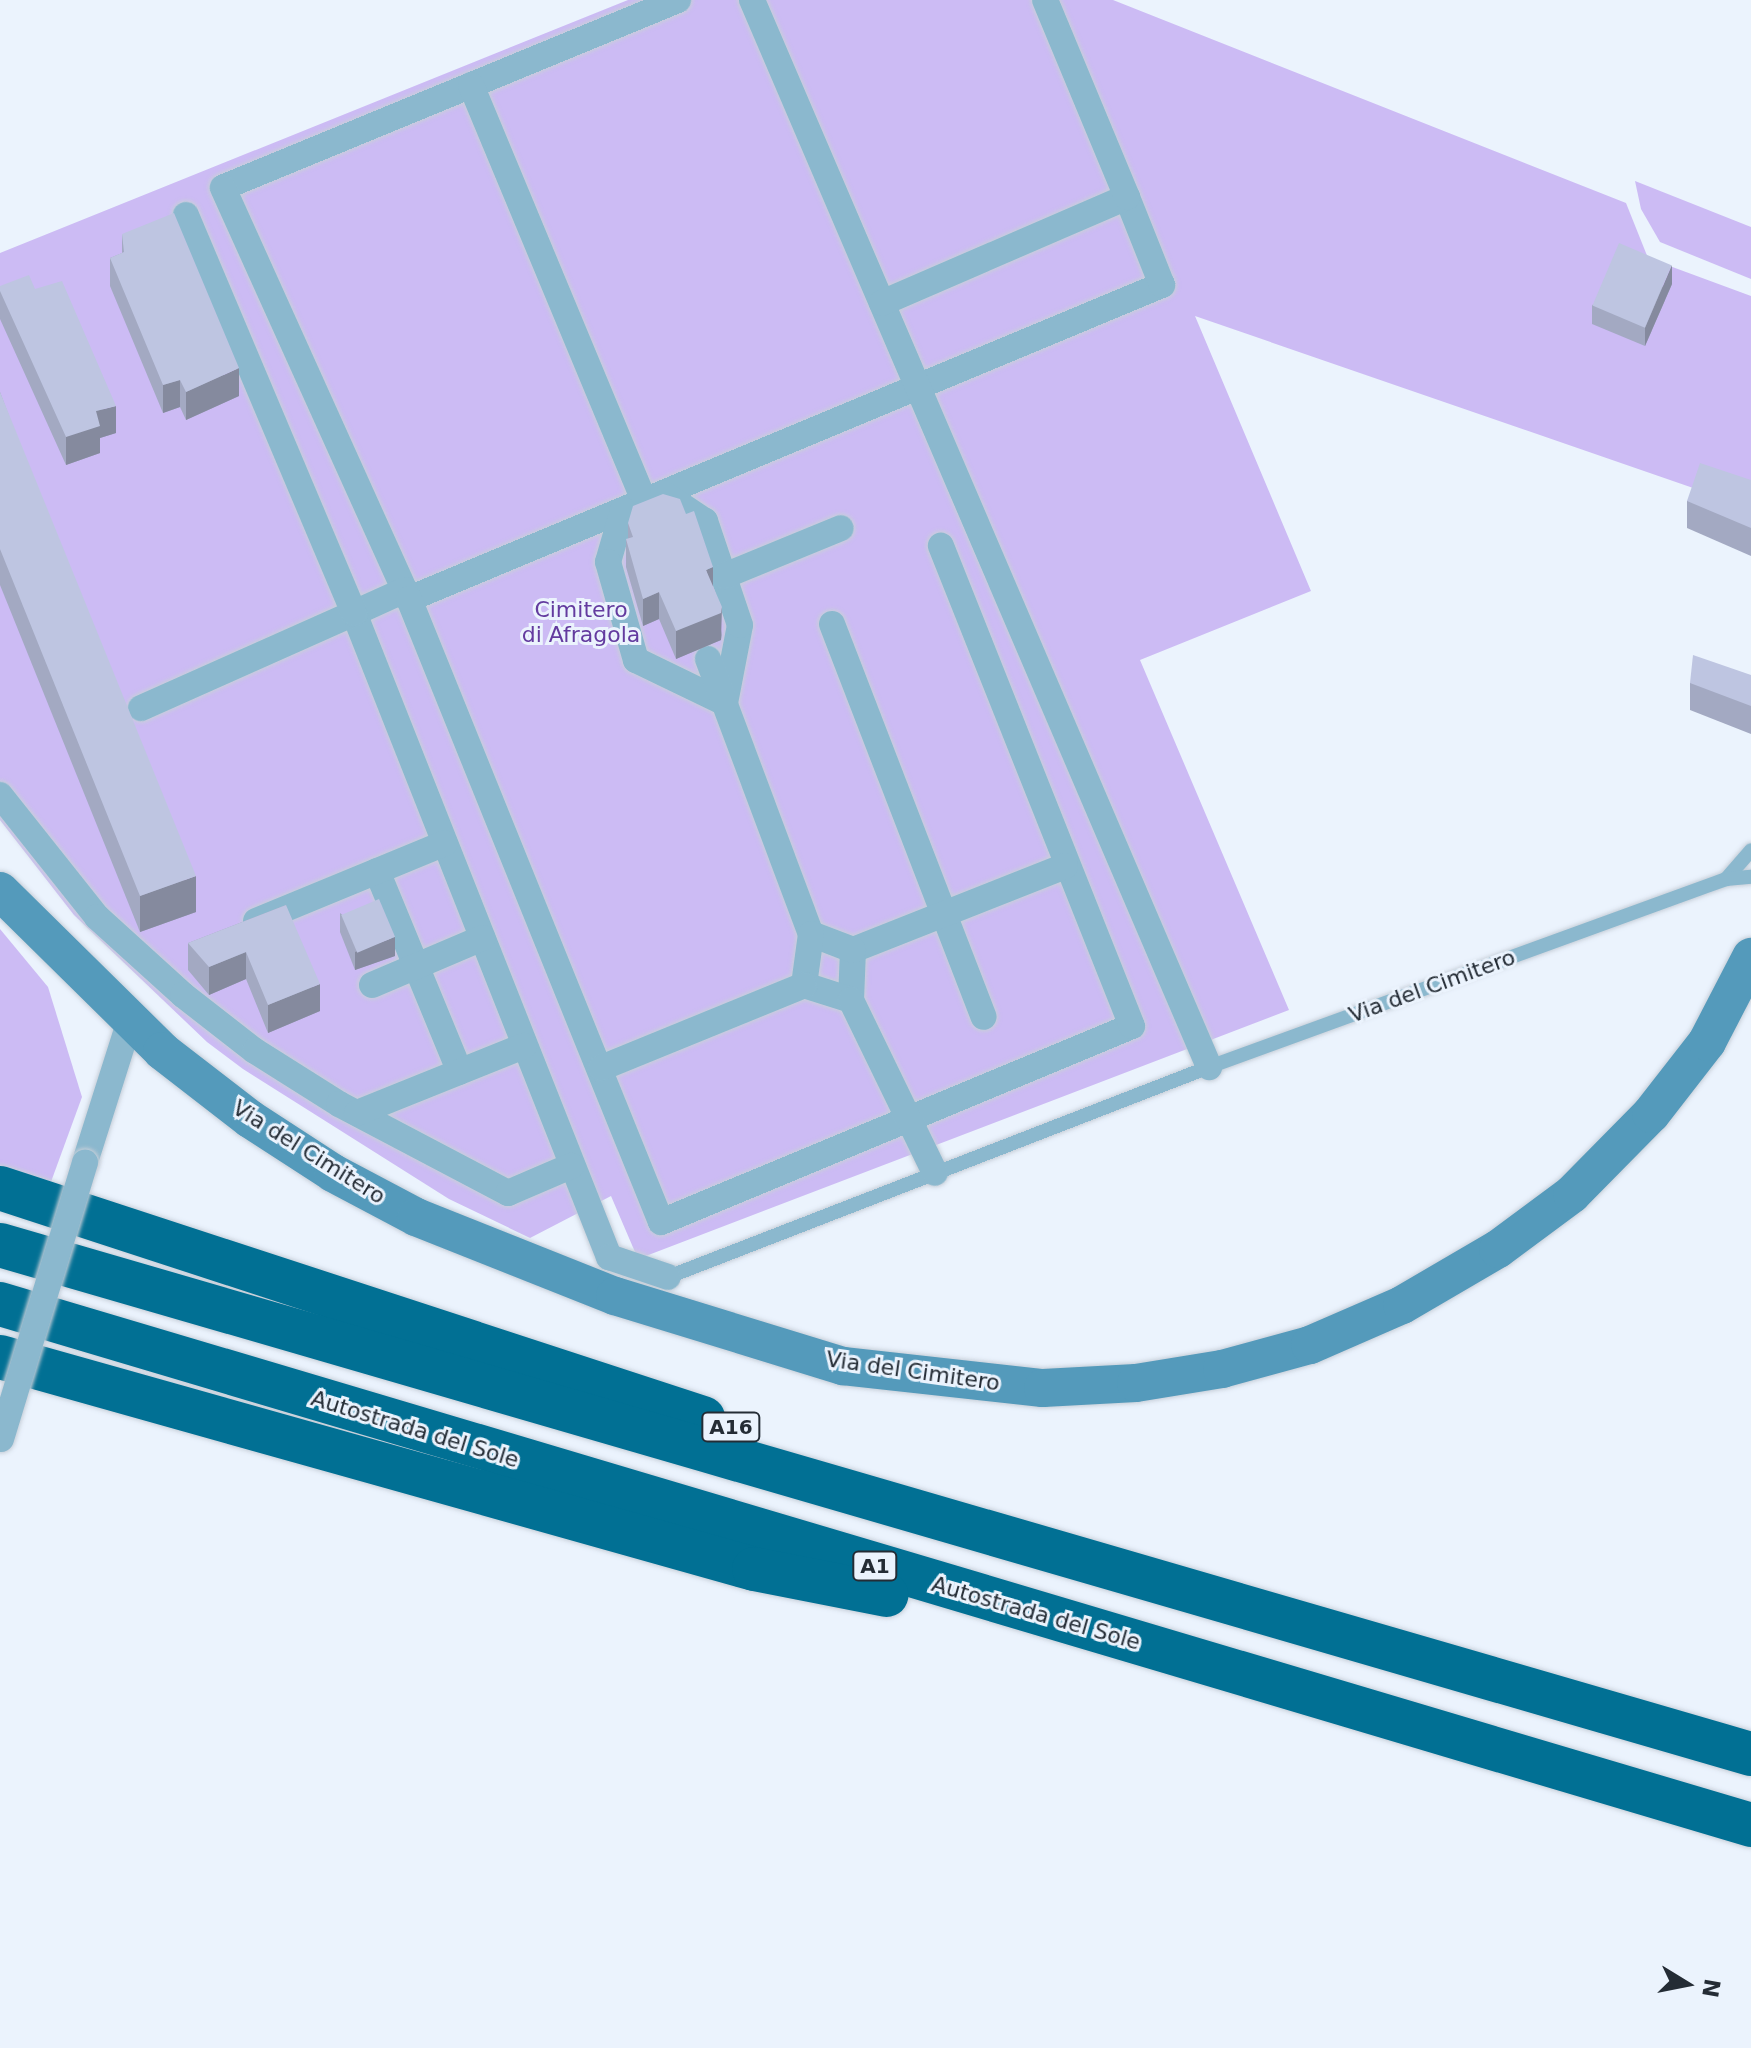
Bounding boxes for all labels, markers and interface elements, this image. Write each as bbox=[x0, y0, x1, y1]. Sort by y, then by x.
park label: Cimitero di Afragola bbox=[522, 596, 640, 648]
street label: Via del Cimitero bbox=[1345, 944, 1519, 1028]
street label: Via del Cimitero bbox=[228, 1094, 390, 1210]
street label: Via del Cimitero bbox=[825, 1346, 1001, 1396]
street label: Autostrada del Sole bbox=[308, 1385, 522, 1473]
road number: A16 bbox=[701, 1411, 761, 1443]
road number: A1 bbox=[851, 1550, 899, 1582]
street label: Autostrada del Sole bbox=[929, 1571, 1143, 1655]
north arrow bbox=[1647, 1944, 1727, 2024]
text: N bbox=[1697, 1977, 1725, 1999]

